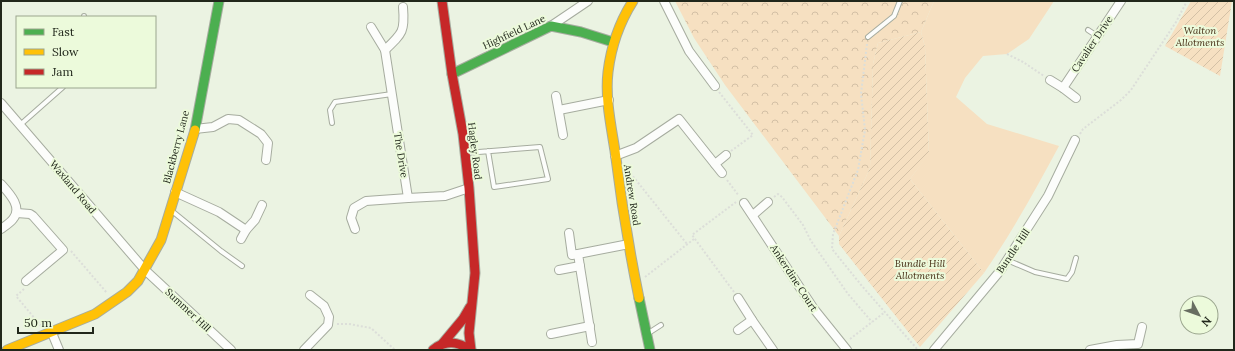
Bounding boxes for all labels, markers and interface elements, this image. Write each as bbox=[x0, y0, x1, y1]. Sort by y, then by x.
street label: Highfield Lane bbox=[480, 12, 548, 52]
street label: Cavalier Drive bbox=[1068, 13, 1116, 75]
legend bbox=[16, 16, 156, 88]
text: Fast bbox=[52, 24, 75, 39]
park label: Walton Allotments bbox=[1175, 24, 1224, 49]
text: Slow bbox=[52, 44, 79, 59]
text: Jam bbox=[51, 64, 73, 79]
street label: Blackberry Lane bbox=[160, 108, 192, 185]
street label: Hagley Road bbox=[465, 121, 485, 181]
street label: The Drive bbox=[391, 132, 411, 179]
street label: Waxland Road bbox=[47, 158, 99, 216]
street label: Andrew Road bbox=[621, 162, 643, 227]
street label: Bundle Hill bbox=[993, 226, 1033, 276]
street label: Ankerdine Court bbox=[767, 241, 821, 314]
park label: Bundle Hill Allotments bbox=[895, 257, 945, 282]
street label: Summer Hill bbox=[162, 286, 214, 335]
north arrow bbox=[1179, 295, 1219, 335]
scale bar bbox=[18, 309, 93, 335]
text: N bbox=[1198, 314, 1215, 330]
text: 50 m bbox=[24, 315, 52, 330]

